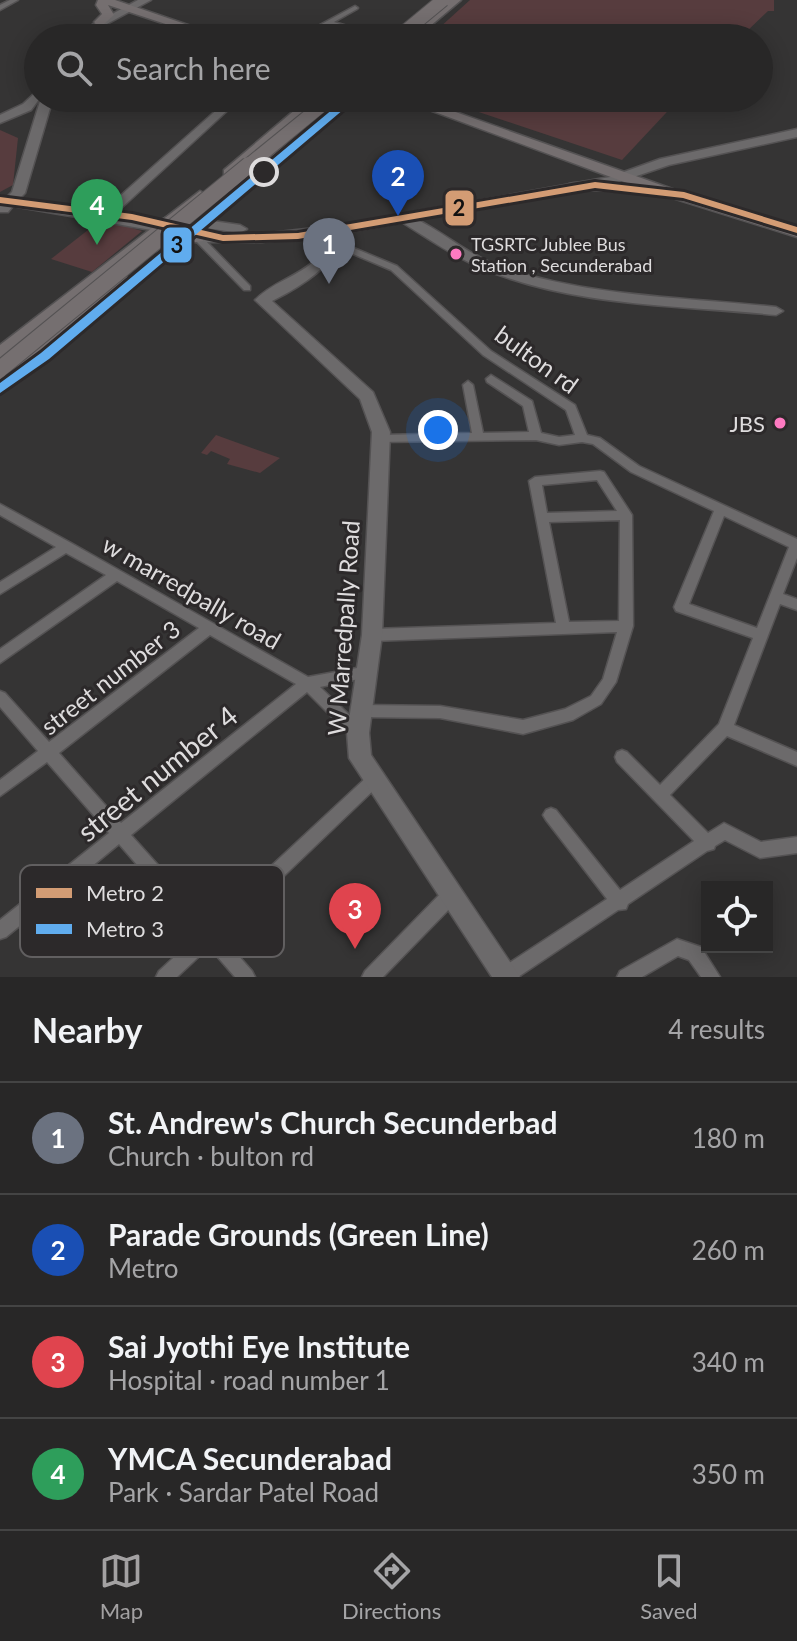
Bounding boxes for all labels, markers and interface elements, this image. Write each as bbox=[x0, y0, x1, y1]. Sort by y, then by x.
search box bbox=[24, 24, 773, 112]
icon: search bbox=[52, 46, 96, 90]
text: Search here bbox=[116, 50, 271, 86]
pin: 2 bbox=[372, 150, 424, 216]
unlabelled marker bbox=[250, 158, 278, 186]
pin: 4 bbox=[71, 179, 123, 245]
line badge: 2 bbox=[444, 189, 475, 227]
text: 2 bbox=[453, 194, 465, 221]
pin: 1 bbox=[303, 218, 355, 284]
line badge: 3 bbox=[162, 226, 193, 264]
text: 3 bbox=[171, 231, 183, 258]
place label: TGSRTC Jublee Bus Station , Secunderabad bbox=[471, 233, 652, 276]
marker: TGSRTC Jublee Bus Station , Secunderabad bbox=[448, 246, 464, 262]
street label: bulton rd bbox=[490, 319, 584, 399]
your location bbox=[418, 410, 458, 450]
place label: JBS bbox=[730, 410, 765, 437]
marker: JBS bbox=[772, 415, 788, 431]
street label: W Marredpally Road bbox=[321, 520, 365, 736]
street label: w marredpally road bbox=[98, 529, 286, 655]
street label: street number 3 bbox=[35, 614, 185, 740]
street label: street number 4 bbox=[70, 698, 244, 848]
legend bbox=[20, 865, 284, 957]
text: Metro 2 bbox=[86, 879, 164, 906]
map controls bbox=[701, 881, 773, 953]
button: locate bbox=[701, 881, 773, 953]
pin: 3 bbox=[329, 883, 381, 949]
text: Metro 3 bbox=[86, 915, 164, 942]
text: Nearby bbox=[32, 1009, 143, 1050]
text: 4 results bbox=[668, 1013, 765, 1045]
text: St. Andrew's Church Secunderbad bbox=[108, 1104, 558, 1140]
text: 1 bbox=[50, 1122, 66, 1154]
text: 180 m bbox=[692, 1122, 765, 1154]
text: Church · bulton rd bbox=[108, 1140, 314, 1172]
text: Parade Grounds (Green Line) bbox=[108, 1216, 489, 1252]
text: 2 bbox=[50, 1234, 66, 1266]
text: 260 m bbox=[692, 1234, 765, 1266]
text: Metro bbox=[108, 1252, 178, 1284]
text: Sai Jyothi Eye Institute bbox=[108, 1328, 410, 1364]
text: 3 bbox=[50, 1346, 66, 1378]
text: 340 m bbox=[692, 1346, 765, 1378]
text: Hospital · road number 1 bbox=[108, 1364, 390, 1396]
text: YMCA Secunderabad bbox=[108, 1440, 392, 1476]
text: 4 bbox=[50, 1458, 66, 1490]
text: 350 m bbox=[692, 1458, 765, 1490]
text: Park · Sardar Patel Road bbox=[108, 1476, 379, 1508]
tab: Map bbox=[99, 1549, 143, 1624]
tab: Directions bbox=[342, 1549, 441, 1624]
tab: Saved bbox=[640, 1549, 698, 1624]

